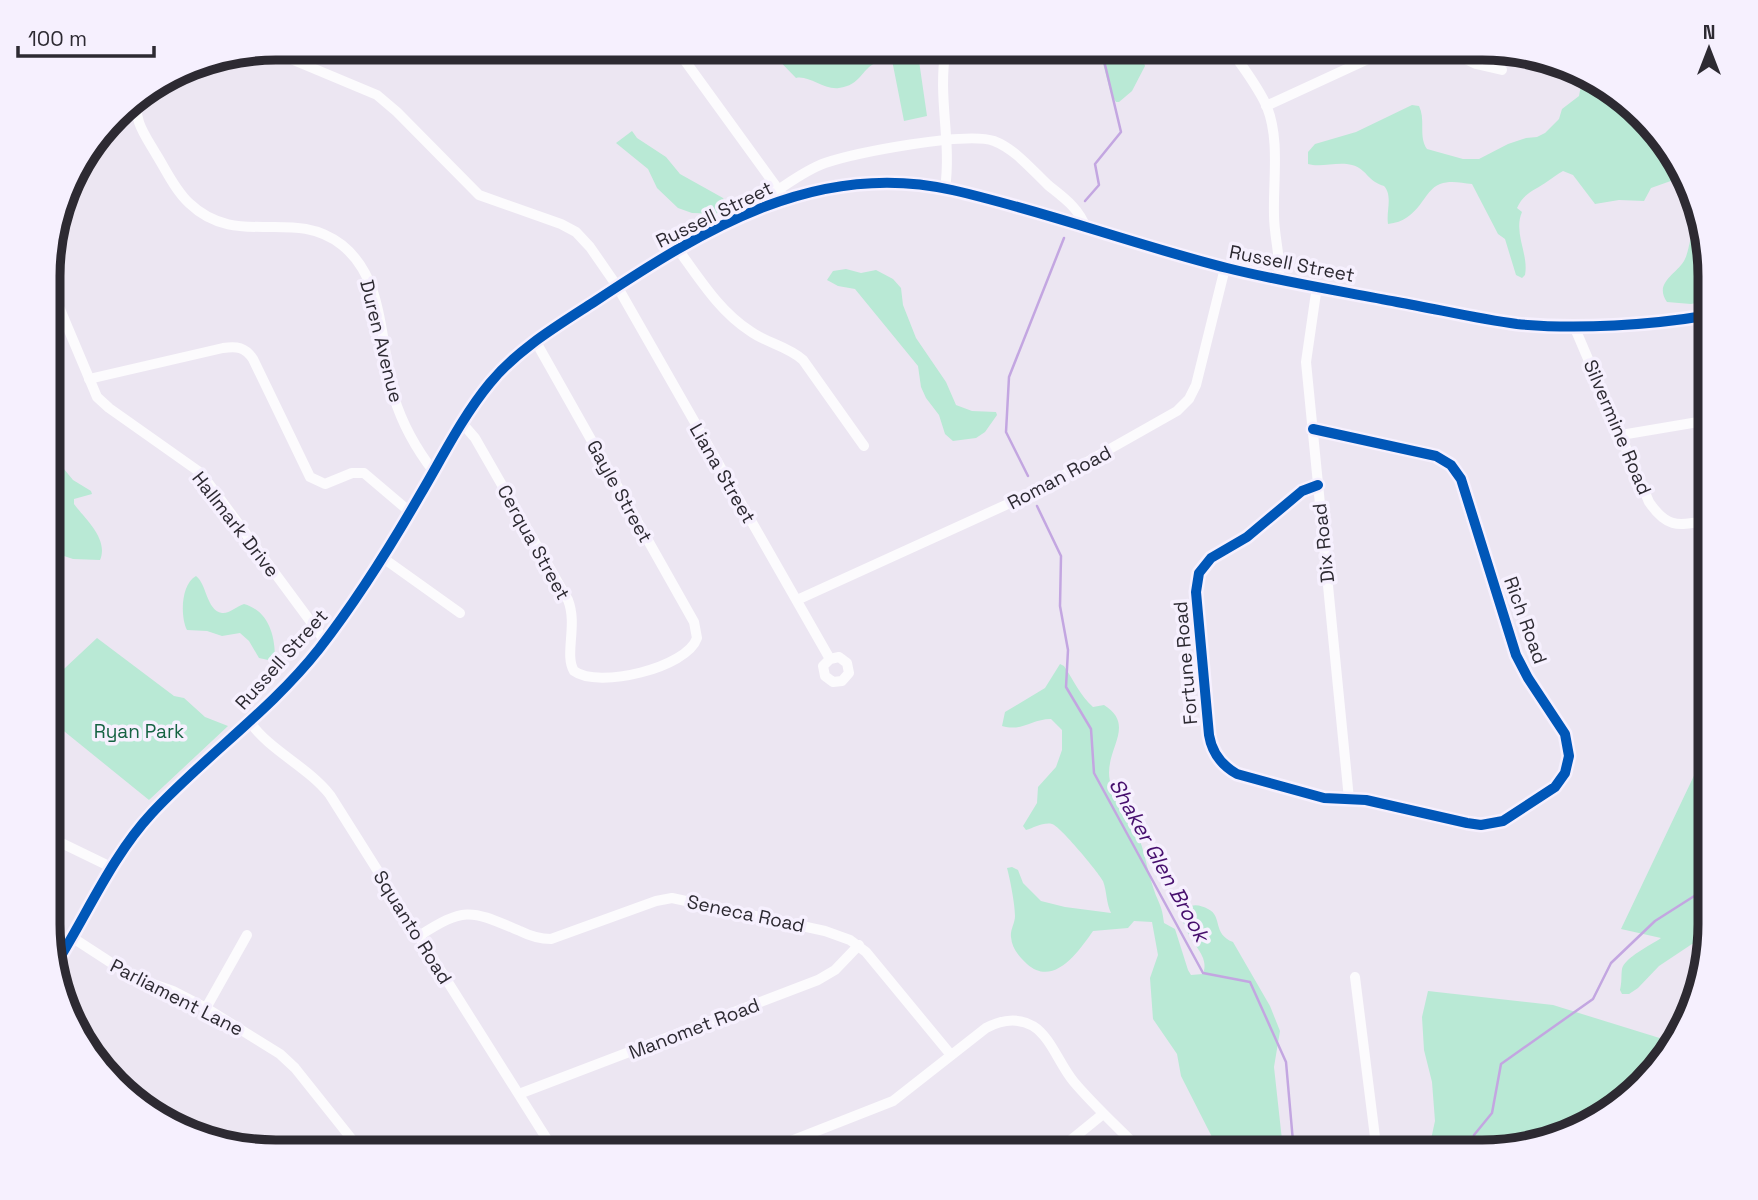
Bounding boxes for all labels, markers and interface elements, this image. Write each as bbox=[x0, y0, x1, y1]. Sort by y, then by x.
scale bar bbox=[18, 14, 154, 58]
north arrow bbox=[1674, 14, 1744, 84]
text: N bbox=[1703, 20, 1715, 45]
text: 100 m bbox=[28, 25, 87, 52]
street label: Russell Street bbox=[652, 175, 777, 254]
street label: Russell Street bbox=[1227, 239, 1357, 288]
street label: Duren Avenue bbox=[354, 277, 409, 405]
street label: Silvermine Road bbox=[1578, 356, 1657, 499]
street label: Liana Street bbox=[684, 419, 761, 528]
street label: Gayle Street bbox=[581, 435, 658, 547]
street label: Roman Road bbox=[1003, 440, 1116, 515]
street label: Hallmark Drive bbox=[186, 466, 285, 582]
street label: Cerqua Street bbox=[492, 480, 576, 604]
street label: Dix Road bbox=[1307, 502, 1340, 584]
street label: Rich Road bbox=[1498, 573, 1553, 667]
street label: Fortune Road bbox=[1168, 600, 1203, 726]
street label: Russell Street bbox=[230, 604, 333, 715]
park label: Ryan Park bbox=[94, 719, 184, 744]
water label: Shaker Glen Brook bbox=[1103, 773, 1217, 949]
street label: Squanto Road bbox=[368, 866, 457, 989]
street label: Seneca Road bbox=[685, 889, 807, 938]
street label: Parliament Lane bbox=[106, 953, 248, 1042]
street label: Manomet Road bbox=[625, 992, 763, 1065]

